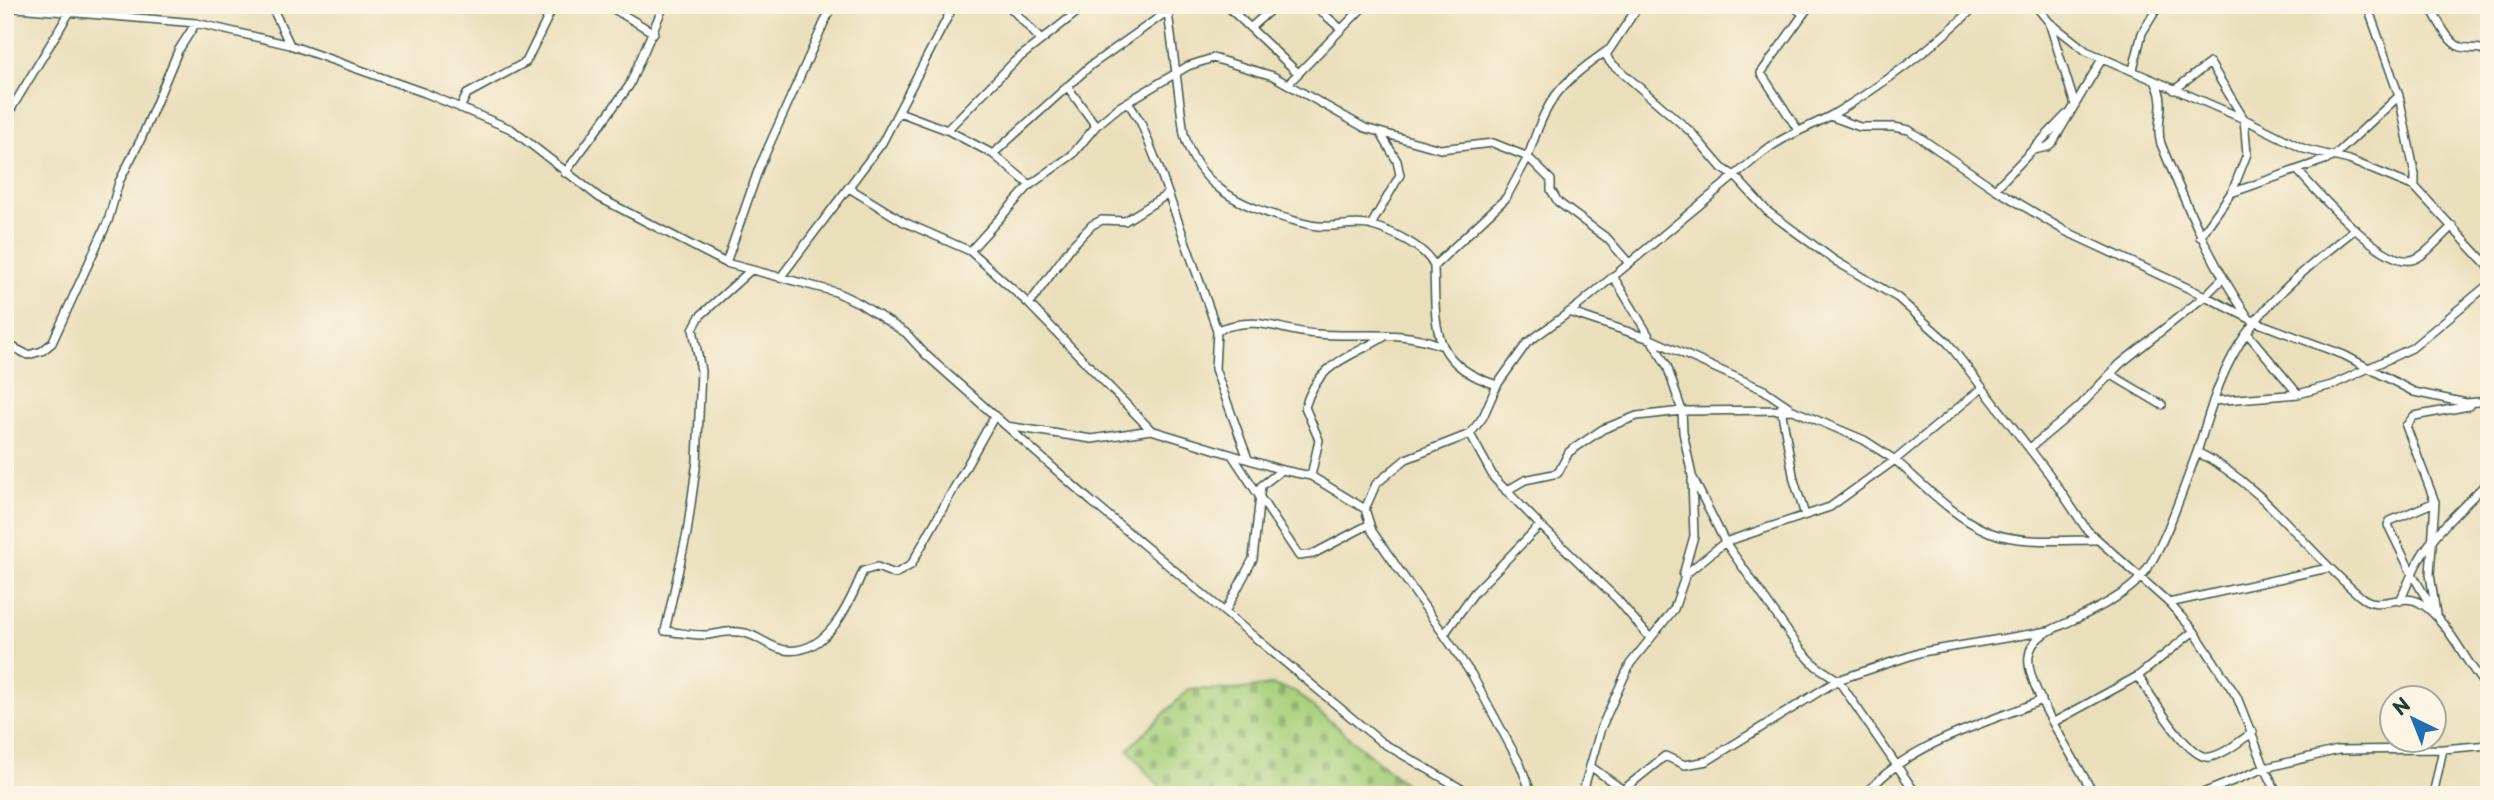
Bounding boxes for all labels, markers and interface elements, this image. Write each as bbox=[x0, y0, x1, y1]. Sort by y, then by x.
north arrow bbox=[2378, 684, 2448, 754]
text: N bbox=[2386, 690, 2416, 721]

